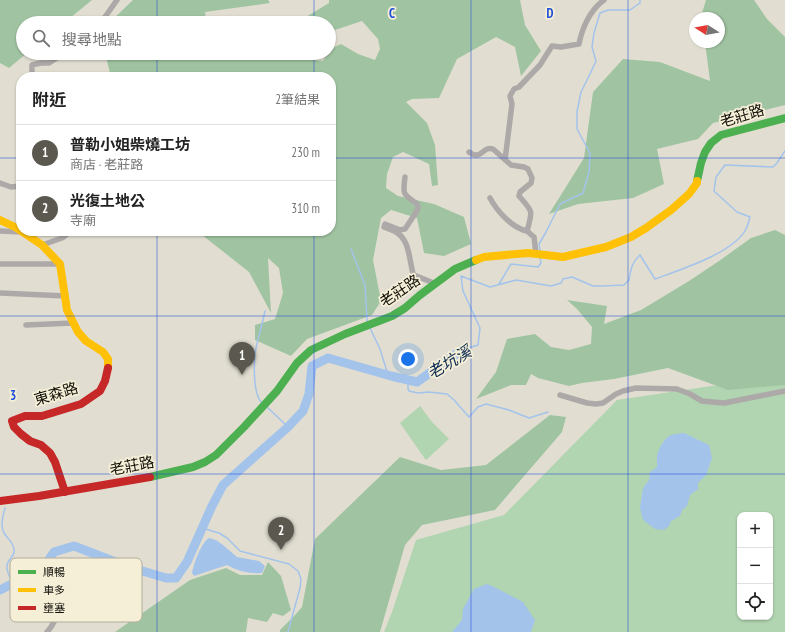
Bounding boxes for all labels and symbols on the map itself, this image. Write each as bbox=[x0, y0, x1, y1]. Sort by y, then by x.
text: C bbox=[389, 5, 395, 22]
text: D bbox=[547, 5, 554, 22]
north arrow bbox=[689, 12, 725, 48]
street label: 老莊路 bbox=[718, 100, 766, 131]
street label: 老莊路 bbox=[376, 270, 424, 311]
water label: 老坑溪 bbox=[423, 340, 476, 383]
pin: 1 bbox=[229, 342, 255, 375]
your location bbox=[398, 349, 418, 369]
street label: 東森路 bbox=[32, 378, 80, 409]
text: 3 bbox=[10, 387, 16, 404]
street label: 老莊路 bbox=[108, 452, 156, 479]
pin: 2 bbox=[268, 517, 294, 550]
legend bbox=[10, 558, 142, 622]
text: 順暢 bbox=[43, 565, 65, 579]
text: 車多 bbox=[43, 583, 65, 597]
text: 壅塞 bbox=[43, 601, 65, 615]

